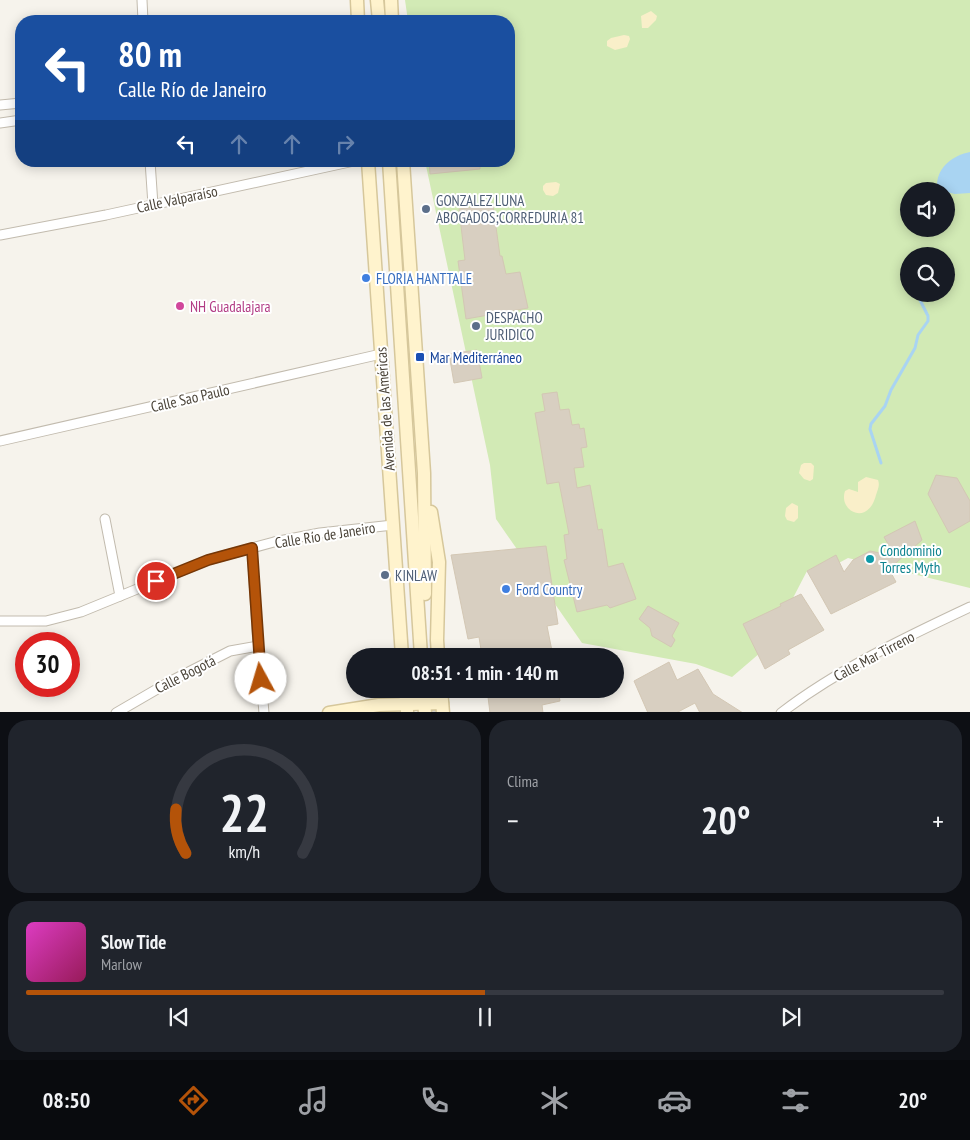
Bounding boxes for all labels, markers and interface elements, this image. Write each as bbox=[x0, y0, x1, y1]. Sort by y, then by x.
text: 80 m bbox=[118, 31, 182, 77]
icon: left bbox=[35, 35, 100, 100]
text: Calle Río de Janeiro bbox=[118, 75, 267, 103]
icon: left bbox=[172, 130, 200, 158]
icon: ahead bbox=[225, 130, 253, 158]
icon: ahead bbox=[278, 130, 306, 158]
icon: right bbox=[331, 130, 359, 158]
street label: Calle Valparaíso bbox=[135, 181, 219, 217]
map controls bbox=[900, 182, 955, 302]
button: sound bbox=[900, 182, 955, 237]
place label: GONZALEZ LUNA ABOGADOS;CORREDURIA 81 bbox=[436, 191, 584, 227]
marker: GONZALEZ LUNA ABOGADOS;CORREDURIA 81 bbox=[420, 203, 432, 215]
button: search bbox=[900, 247, 955, 302]
place label: FLORIA HANTTALE bbox=[376, 269, 472, 288]
marker: FLORIA HANTTALE bbox=[360, 272, 372, 284]
place label: NH Guadalajara bbox=[190, 297, 271, 316]
marker: NH Guadalajara bbox=[174, 300, 186, 312]
place label: DESPACHO JURIDICO bbox=[485, 308, 543, 344]
marker: DESPACHO JURIDICO bbox=[470, 320, 482, 332]
street label: Avenida de las Américas bbox=[371, 346, 399, 472]
place label: Mar Mediterráneo bbox=[430, 348, 522, 367]
marker: Mar Mediterráneo bbox=[414, 351, 426, 363]
street label: Calle Sao Paulo bbox=[149, 380, 231, 416]
street label: Calle Río de Janeiro bbox=[273, 518, 377, 552]
place label: Condominio Torres Myth bbox=[880, 541, 942, 577]
marker: Condominio Torres Myth bbox=[864, 553, 876, 565]
pin bbox=[135, 560, 177, 602]
place label: KINLAW bbox=[395, 566, 437, 585]
icon: arrive bbox=[142, 567, 170, 595]
marker: KINLAW bbox=[379, 569, 391, 581]
place label: Ford Country bbox=[516, 580, 583, 599]
marker: Ford Country bbox=[500, 583, 512, 595]
street label: Calle Mar Tirreno bbox=[830, 627, 918, 685]
speed limit sign: 30 bbox=[15, 632, 80, 697]
street label: Calle Bogotá bbox=[151, 651, 219, 697]
position arrow bbox=[234, 652, 286, 704]
text: 08:51 · 1 min · 140 m bbox=[412, 661, 558, 685]
text: Clima bbox=[507, 771, 538, 791]
text: 22 bbox=[220, 779, 269, 846]
text: 20° bbox=[700, 795, 751, 844]
text: − bbox=[507, 802, 519, 839]
text: + bbox=[932, 802, 944, 839]
text: km/h bbox=[229, 840, 260, 863]
text: Slow Tide bbox=[101, 930, 166, 954]
text: Marlow bbox=[101, 954, 142, 974]
icon: previous bbox=[165, 1003, 193, 1031]
icon: pause bbox=[471, 1003, 499, 1031]
icon: next bbox=[777, 1003, 805, 1031]
icon: directions bbox=[176, 1083, 211, 1118]
icon: music bbox=[296, 1083, 331, 1118]
icon: phone bbox=[417, 1083, 452, 1118]
icon: climate bbox=[537, 1083, 572, 1118]
icon: car bbox=[657, 1083, 692, 1118]
icon: filters bbox=[778, 1083, 813, 1118]
text: 08:50 bbox=[43, 1086, 90, 1114]
text: 20° bbox=[898, 1086, 927, 1114]

